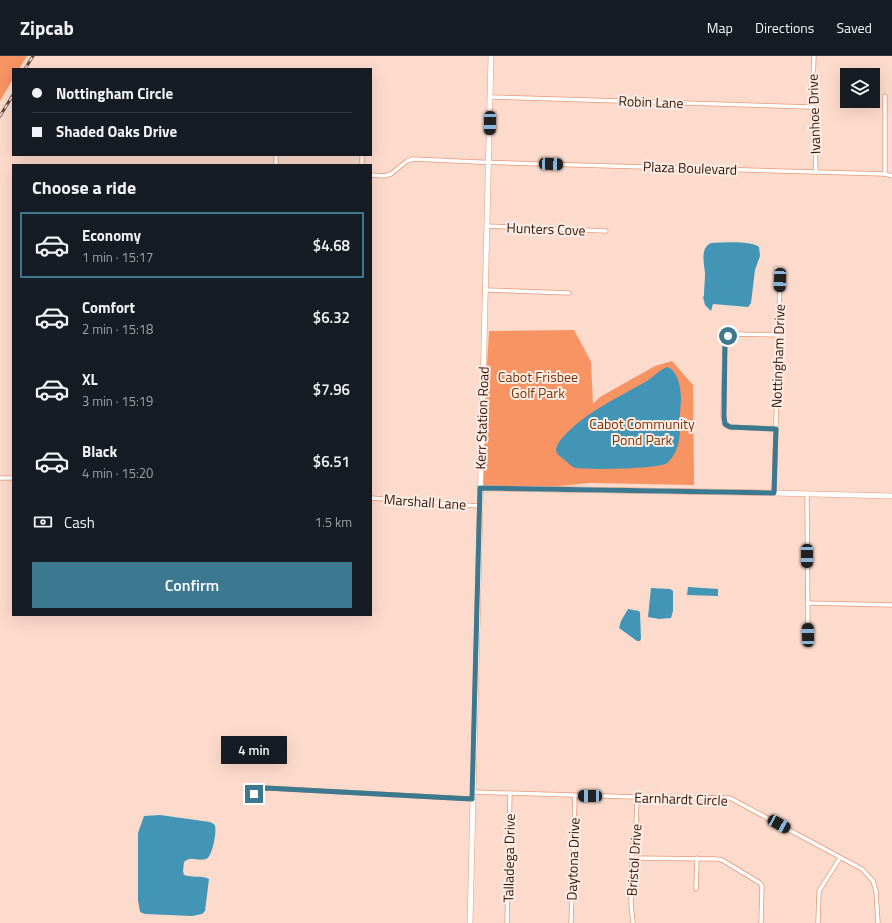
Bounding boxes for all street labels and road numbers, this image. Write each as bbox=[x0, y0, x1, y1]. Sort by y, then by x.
street label: Ivanhoe Drive bbox=[802, 74, 825, 155]
street label: Robin Lane bbox=[618, 90, 684, 113]
street label: Plaza Boulevard bbox=[642, 155, 738, 180]
street label: Hunters Cove bbox=[506, 217, 586, 240]
street label: Nottingham Drive bbox=[765, 304, 790, 408]
street label: Kerr Station Road bbox=[469, 366, 494, 470]
street label: Marshall Lane bbox=[383, 488, 467, 515]
street label: Earnhardt Circle bbox=[634, 786, 728, 811]
street label: Talladega Drive bbox=[497, 813, 520, 903]
street label: Daytona Drive bbox=[561, 817, 584, 901]
street label: Bristol Drive bbox=[621, 823, 646, 897]

